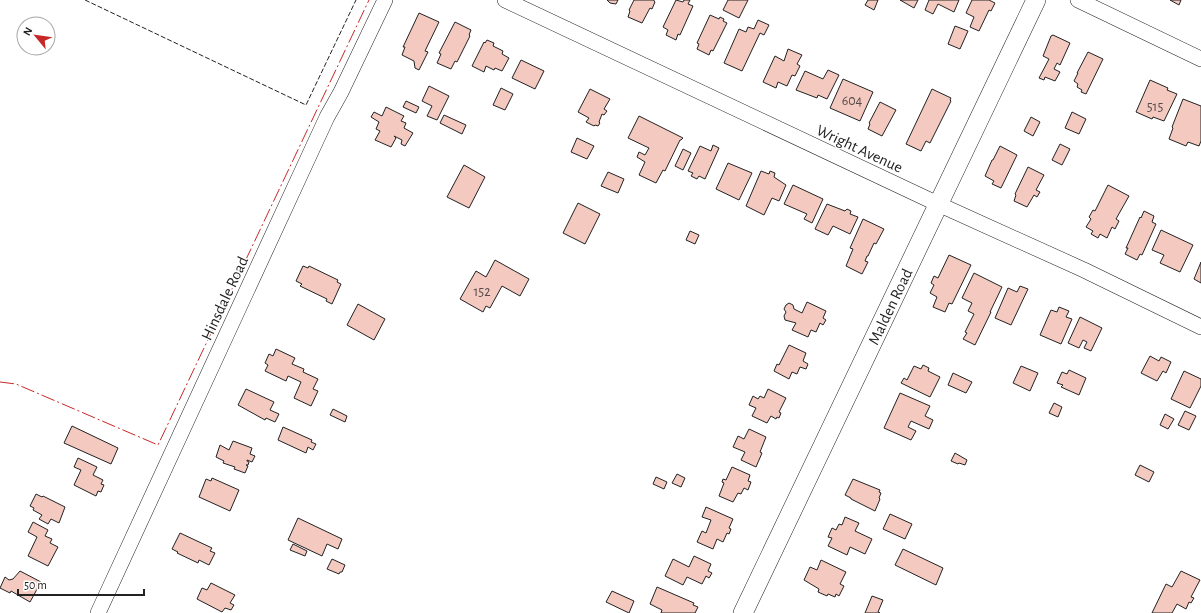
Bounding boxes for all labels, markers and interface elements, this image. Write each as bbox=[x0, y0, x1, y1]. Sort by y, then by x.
north arrow bbox=[16, 16, 56, 56]
text: N bbox=[21, 25, 34, 37]
house number: 604 bbox=[842, 94, 863, 108]
house number: 515 bbox=[1147, 100, 1163, 114]
street label: Wright Avenue bbox=[814, 122, 905, 176]
street label: Hinsdale Road bbox=[199, 254, 251, 343]
street label: Malden Road bbox=[866, 266, 915, 347]
house number: 152 bbox=[473, 285, 491, 299]
scale bar bbox=[18, 571, 144, 597]
text: 50 m bbox=[24, 579, 47, 591]

